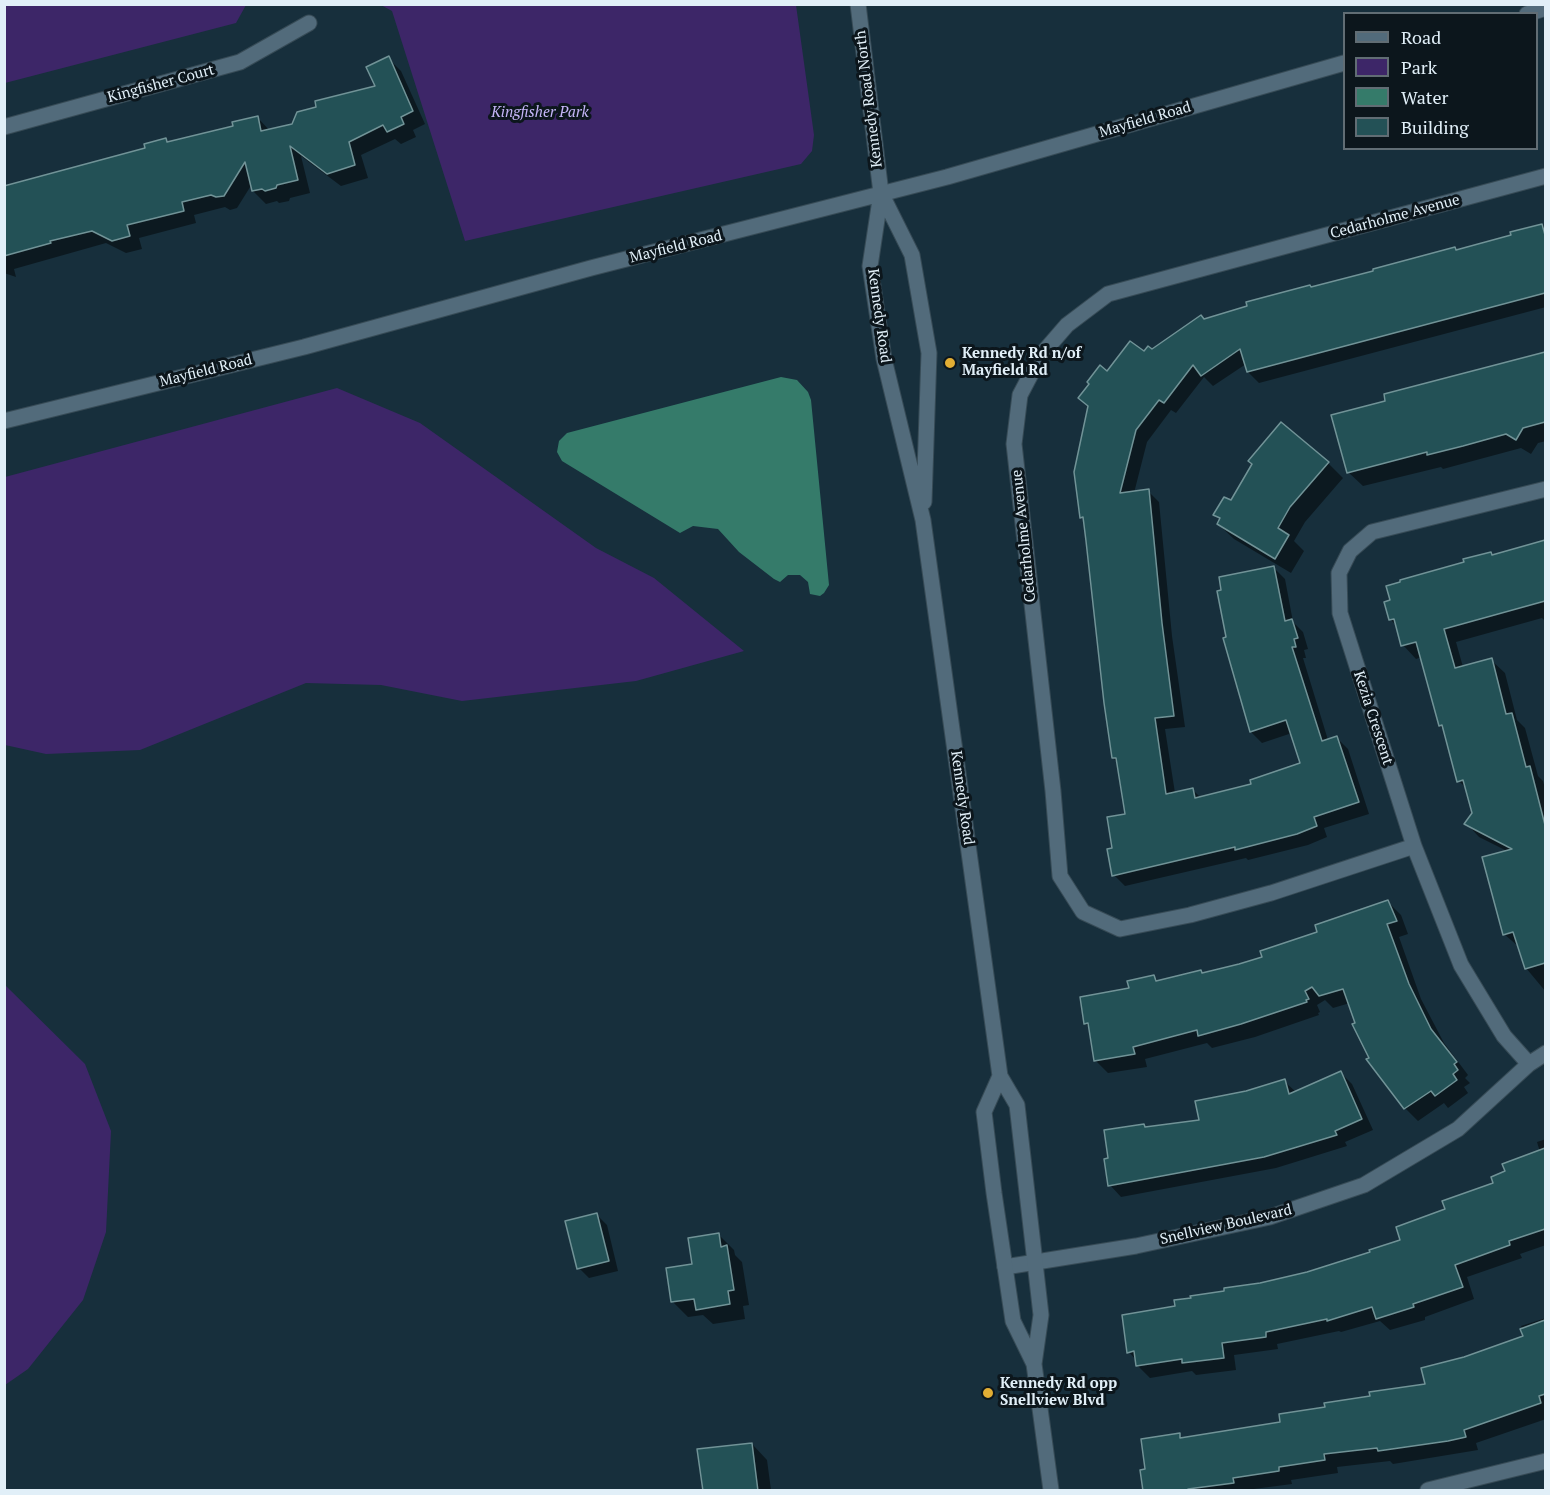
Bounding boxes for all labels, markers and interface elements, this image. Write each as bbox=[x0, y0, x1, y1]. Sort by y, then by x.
legend bbox=[1343, 12, 1538, 150]
text: Road bbox=[1401, 25, 1441, 49]
street label: Kennedy Road North bbox=[852, 29, 886, 169]
text: Park bbox=[1401, 55, 1437, 79]
street label: Kingfisher Court bbox=[106, 61, 216, 107]
text: Water bbox=[1401, 85, 1448, 109]
street label: Mayfield Road bbox=[1097, 98, 1193, 142]
park label: Kingfisher Park bbox=[491, 104, 589, 122]
text: Building bbox=[1401, 115, 1469, 139]
street label: Cedarholme Avenue bbox=[1328, 191, 1462, 243]
street label: Mayfield Road bbox=[628, 227, 724, 267]
street label: Kennedy Road bbox=[863, 268, 895, 364]
place label: Kennedy Rd n/of Mayfield Rd bbox=[962, 345, 1081, 380]
street label: Mayfield Road bbox=[158, 351, 254, 391]
marker: Kennedy Rd n/of Mayfield Rd bbox=[943, 356, 957, 370]
street label: Cedarholme Avenue bbox=[1008, 469, 1040, 603]
street label: Kezia Crescent bbox=[1349, 669, 1397, 767]
street label: Kennedy Road bbox=[946, 750, 978, 846]
street label: Snellview Boulevard bbox=[1158, 1201, 1294, 1249]
place label: Kennedy Rd opp Snellview Blvd bbox=[1000, 1375, 1117, 1410]
marker: Kennedy Rd opp Snellview Blvd bbox=[981, 1386, 995, 1400]

